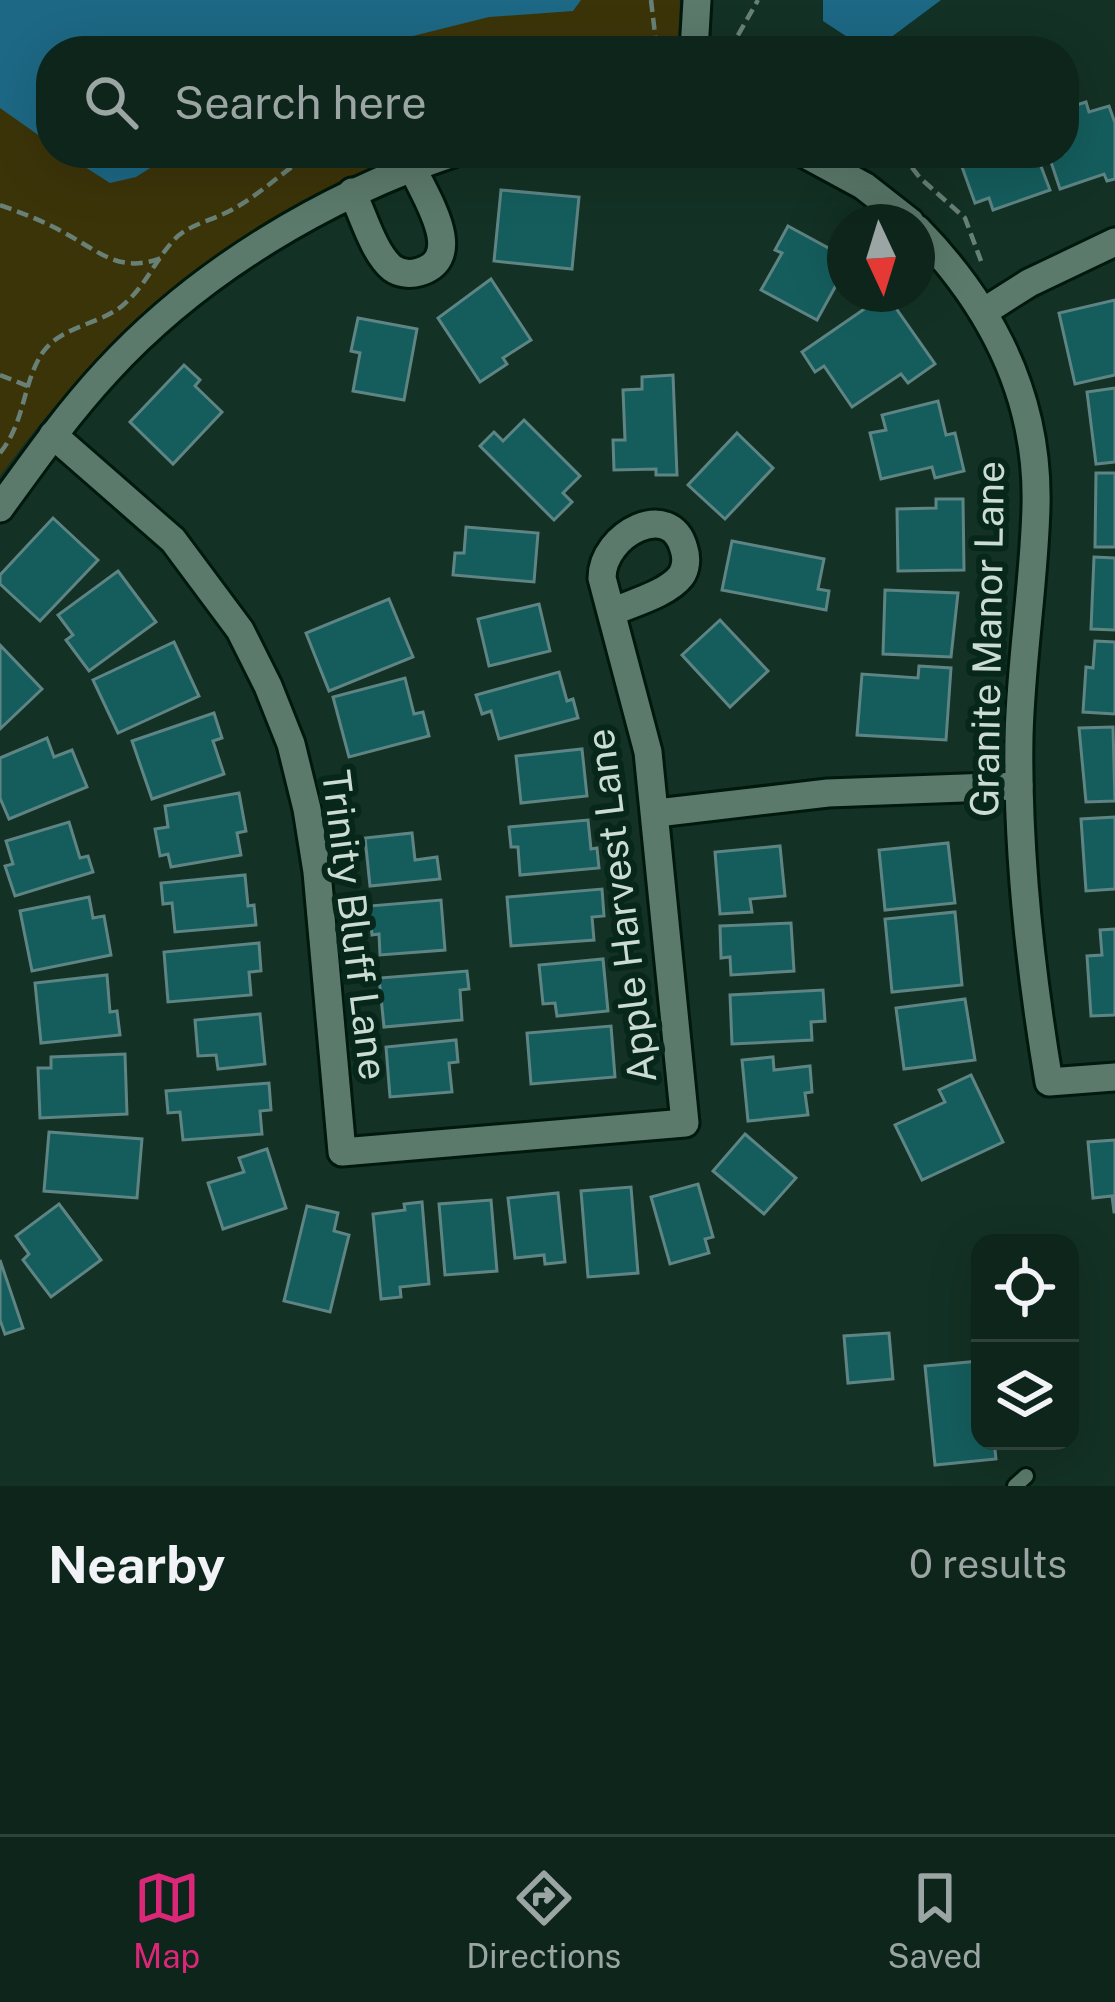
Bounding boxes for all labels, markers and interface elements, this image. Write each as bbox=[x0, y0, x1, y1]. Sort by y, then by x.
search box bbox=[36, 36, 1079, 168]
icon: search bbox=[78, 69, 144, 135]
text: Search here bbox=[174, 76, 427, 129]
north arrow bbox=[827, 204, 935, 312]
street label: Granite Manor Lane bbox=[961, 461, 1013, 817]
street label: Apple Harvest Lane bbox=[576, 726, 666, 1086]
street label: Trinity Bluff Lane bbox=[313, 767, 397, 1083]
map controls bbox=[971, 1234, 1079, 1450]
button: locate bbox=[971, 1234, 1079, 1342]
button: layers bbox=[971, 1342, 1079, 1450]
text: Nearby bbox=[48, 1535, 225, 1594]
text: 0 results bbox=[909, 1541, 1067, 1587]
tab: Map bbox=[133, 1865, 200, 1975]
tab: Directions bbox=[466, 1865, 621, 1975]
tab: Saved bbox=[888, 1865, 982, 1975]

